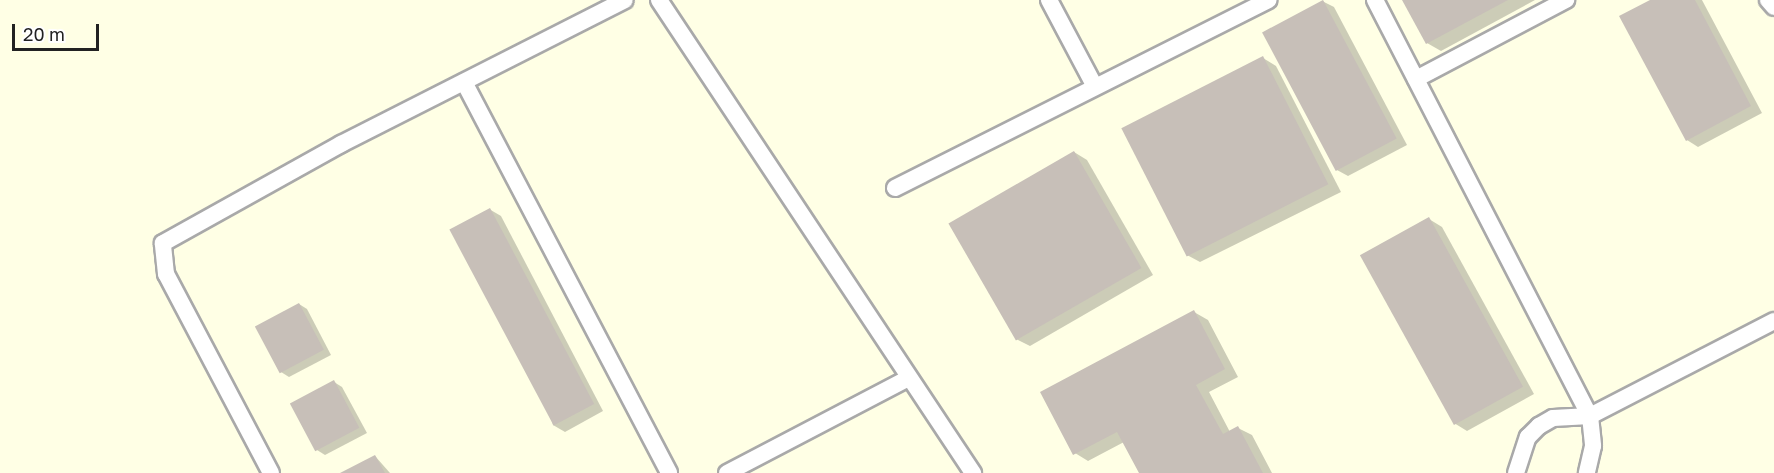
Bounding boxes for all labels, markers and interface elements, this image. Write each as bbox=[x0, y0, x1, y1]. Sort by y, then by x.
scale bar bbox=[15, 12, 102, 50]
text: 20 m bbox=[23, 23, 65, 45]

